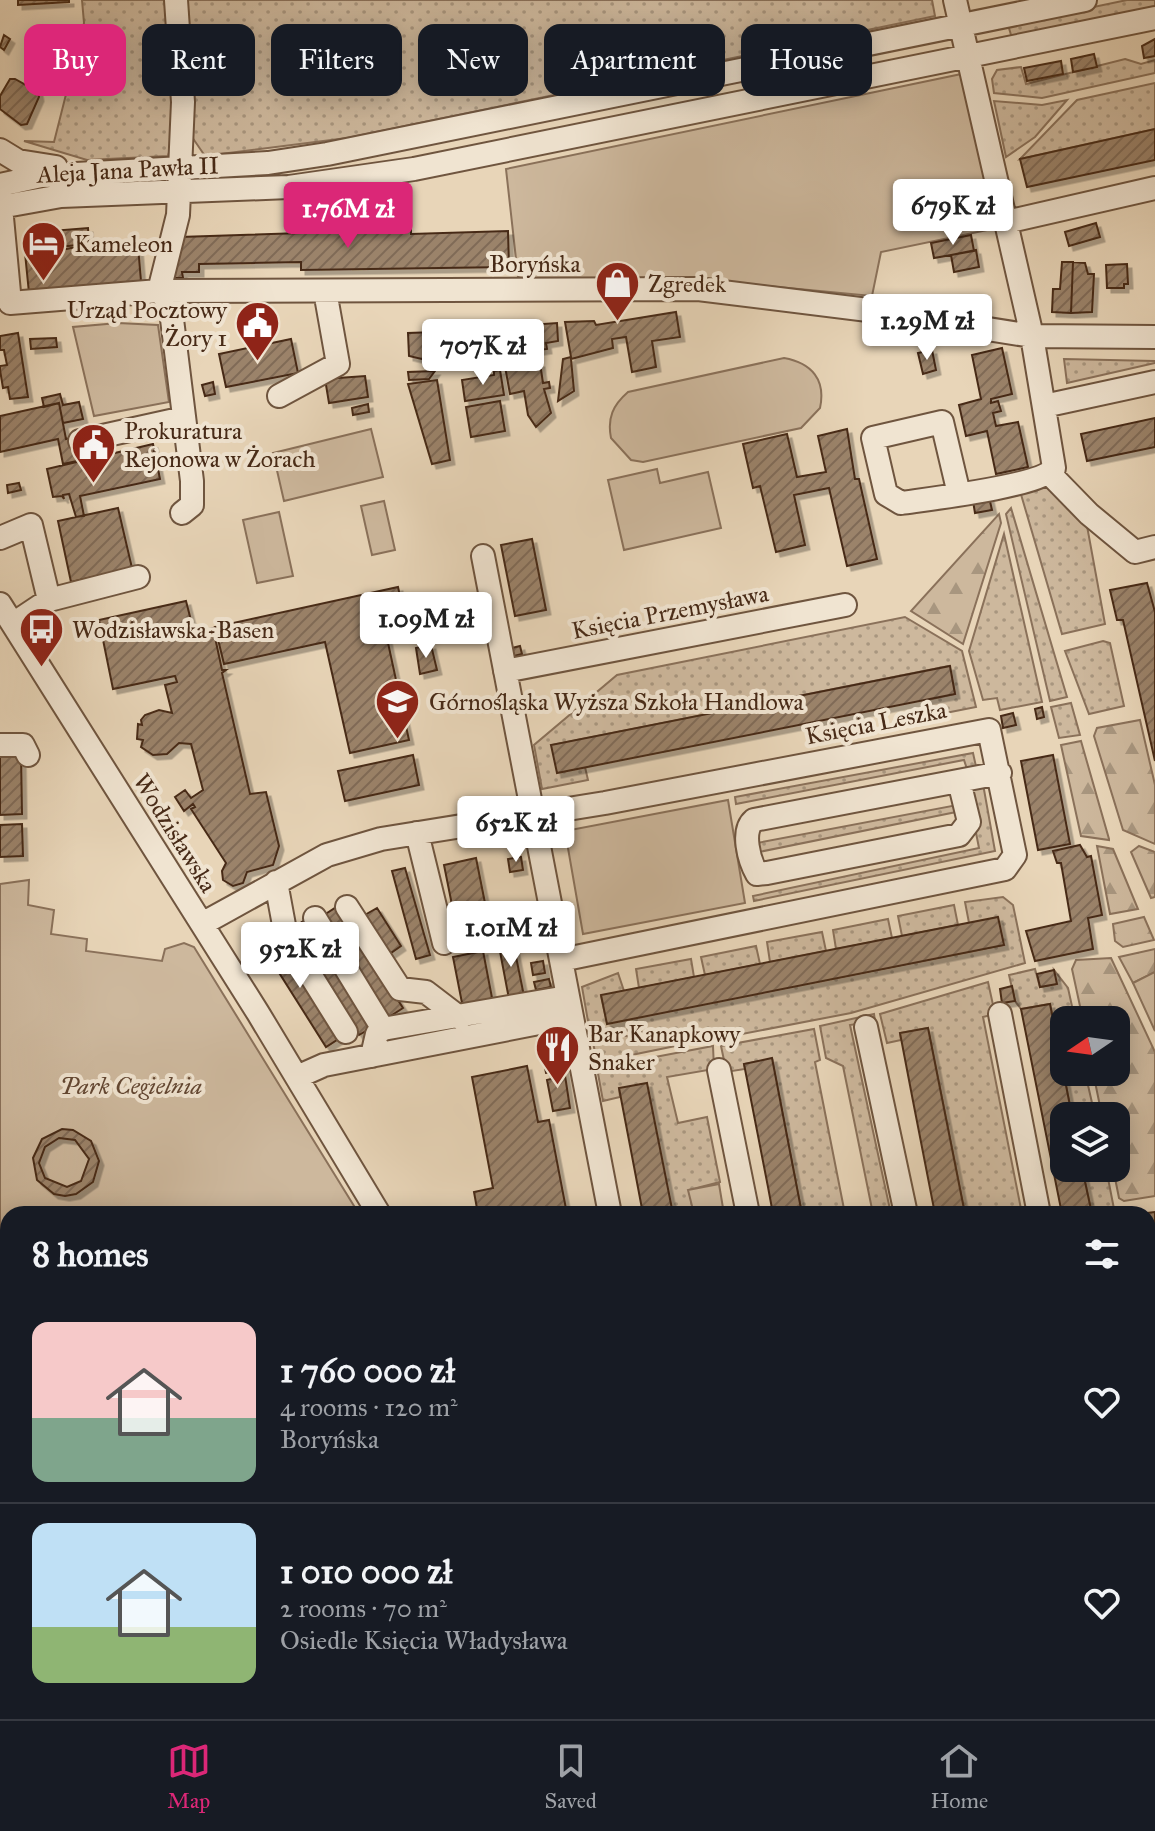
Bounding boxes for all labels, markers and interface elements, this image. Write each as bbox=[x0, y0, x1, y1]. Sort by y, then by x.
chip: Buy bbox=[24, 24, 126, 96]
chip: Rent bbox=[142, 24, 255, 96]
chip: Filters bbox=[271, 24, 402, 96]
chip: New bbox=[418, 24, 528, 96]
chip: Apartment bbox=[544, 24, 725, 96]
chip: House bbox=[741, 24, 872, 96]
street label: Aleja Jana Pawła II bbox=[35, 150, 220, 190]
pin: 679K zł bbox=[879, 179, 1027, 247]
pin: 1.76M zł bbox=[265, 182, 431, 250]
text: 679K zł bbox=[911, 189, 995, 221]
text: 1.76M zł bbox=[302, 192, 394, 224]
hotel icon: Kameleon bbox=[19, 220, 67, 283]
place label: Kameleon bbox=[74, 229, 173, 259]
street label: Boryńska bbox=[489, 249, 581, 279]
shop icon: Zgredek bbox=[593, 260, 641, 323]
place label: Zgredek bbox=[648, 269, 727, 299]
pin: 1.29M zł bbox=[844, 294, 1010, 362]
place label: Urząd Pocztowy Żory 1 bbox=[67, 295, 228, 353]
public building icon: Urząd Pocztowy Żory 1 bbox=[234, 300, 282, 363]
text: 1.29M zł bbox=[880, 304, 974, 336]
pin: 707K zł bbox=[409, 319, 557, 387]
text: 707K zł bbox=[440, 329, 526, 361]
place label: Prokuratura Rejonowa w Żorach bbox=[124, 416, 316, 474]
public building icon: Prokuratura Rejonowa w Żorach bbox=[69, 421, 117, 484]
street label: Księcia Przemysława bbox=[569, 578, 772, 646]
pin: 1.09M zł bbox=[343, 592, 509, 660]
text: 1.09M zł bbox=[378, 602, 474, 634]
bus stop icon: Wodzisławska-Basen bbox=[17, 606, 65, 669]
place label: Wodzisławska-Basen bbox=[72, 615, 274, 645]
school or university icon: Górnośląska Wyższa Szkoła Handlowa bbox=[374, 678, 422, 741]
place label: Górnośląska Wyższa Szkoła Handlowa bbox=[429, 687, 804, 717]
street label: Księcia Leszka bbox=[803, 694, 950, 751]
street label: Wodzisławska bbox=[127, 768, 224, 899]
pin: 652K zł bbox=[442, 796, 590, 864]
text: 652K zł bbox=[475, 806, 557, 838]
pin: 1.01M zł bbox=[428, 901, 594, 969]
text: 1.01M zł bbox=[465, 911, 557, 943]
pin: 952K zł bbox=[226, 922, 374, 990]
text: 952K zł bbox=[259, 932, 341, 964]
north arrow bbox=[1050, 1006, 1130, 1086]
map controls bbox=[1050, 1006, 1130, 1182]
place label: Bar Kanapkowy Snaker bbox=[588, 1019, 741, 1077]
restaurant icon: Bar Kanapkowy Snaker bbox=[533, 1024, 581, 1087]
park label: Park Cegielnia bbox=[60, 1071, 202, 1101]
button: layers bbox=[1050, 1102, 1130, 1182]
icon: filters bbox=[1080, 1232, 1124, 1276]
text: 8 homes bbox=[32, 1234, 148, 1275]
text: 1 760 000 zł bbox=[280, 1350, 455, 1391]
icon: home bbox=[96, 1354, 192, 1450]
icon: heart bbox=[1080, 1380, 1124, 1424]
text: 4 rooms · 120 m² bbox=[280, 1391, 458, 1423]
text: Boryńska bbox=[280, 1423, 379, 1455]
text: 1 010 000 zł bbox=[280, 1551, 452, 1592]
icon: home bbox=[96, 1555, 192, 1651]
icon: heart bbox=[1080, 1581, 1124, 1625]
text: 2 rooms · 70 m² bbox=[280, 1592, 447, 1624]
text: Osiedle Księcia Władysława bbox=[280, 1624, 568, 1656]
tab: Map bbox=[167, 1739, 211, 1814]
tab: Saved bbox=[545, 1739, 597, 1814]
tab: Home bbox=[931, 1739, 988, 1814]

